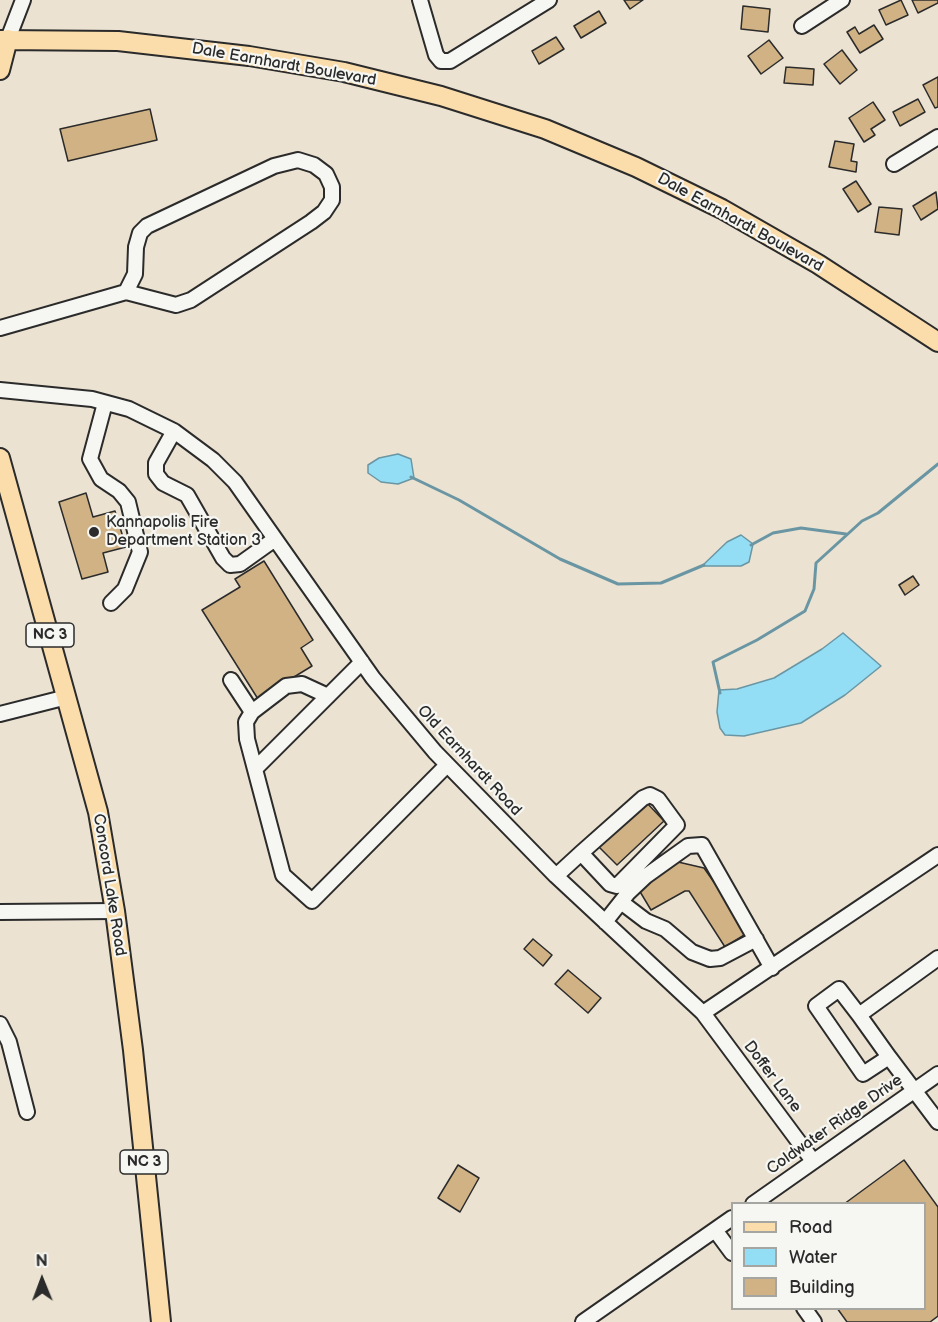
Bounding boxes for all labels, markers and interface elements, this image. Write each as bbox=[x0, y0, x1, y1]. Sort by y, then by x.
street label: Dale Earnhardt Boulevard bbox=[190, 39, 378, 91]
street label: Dale Earnhardt Boulevard bbox=[654, 169, 826, 277]
place label: Kannapolis Fire Department Station 3 bbox=[106, 513, 261, 551]
marker: Kannapolis Fire Department Station 3 bbox=[87, 525, 101, 539]
road number: NC 3 bbox=[26, 623, 74, 647]
street label: Old Earnhardt Road bbox=[413, 702, 525, 820]
street label: Concord Lake Road bbox=[88, 812, 130, 958]
street label: Doffer Lane bbox=[739, 1038, 805, 1116]
street label: Coldwater Ridge Drive bbox=[763, 1071, 907, 1179]
road number: NC 3 bbox=[120, 1150, 168, 1174]
legend bbox=[731, 1202, 926, 1310]
text: Road bbox=[789, 1217, 833, 1238]
text: Water bbox=[789, 1247, 837, 1268]
north arrow bbox=[12, 1250, 72, 1310]
text: N bbox=[35, 1252, 48, 1271]
text: Building bbox=[789, 1277, 855, 1298]

